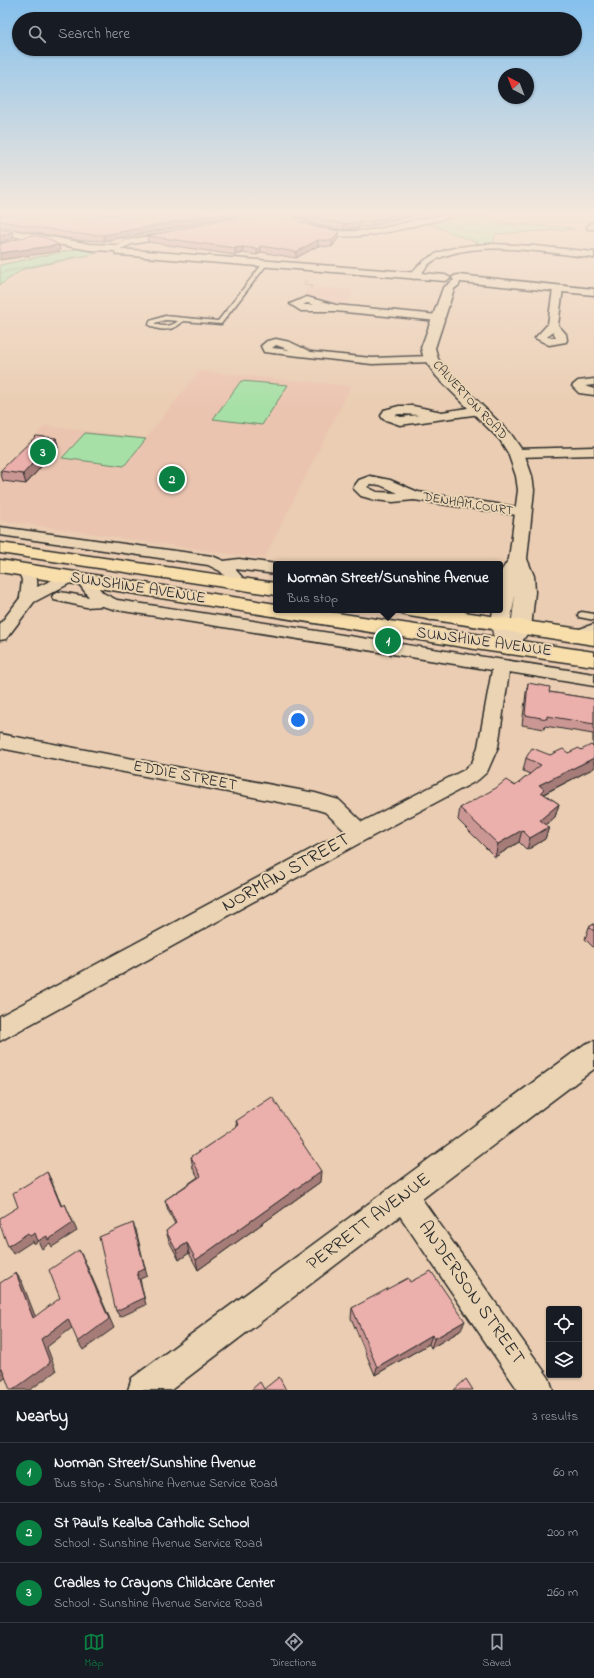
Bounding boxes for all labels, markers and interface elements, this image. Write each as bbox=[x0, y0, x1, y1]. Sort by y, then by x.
search box bbox=[12, 12, 582, 56]
icon: search bbox=[26, 23, 48, 45]
text: Search here bbox=[58, 23, 130, 45]
north arrow bbox=[498, 68, 534, 104]
street label: CALVERTON ROAD bbox=[428, 356, 512, 444]
pin: 3 bbox=[30, 437, 56, 467]
pin: 2 bbox=[159, 464, 185, 494]
street label: DENHAM COURT bbox=[421, 487, 515, 521]
popup bbox=[273, 561, 503, 613]
street label: SUNSHINE AVENUE bbox=[69, 565, 207, 611]
text: Norman Street/Sunshine Avenue bbox=[287, 567, 489, 589]
text: Bus stop bbox=[287, 589, 338, 608]
street label: SUNSHINE AVENUE bbox=[415, 621, 553, 663]
pin: 1 bbox=[375, 626, 401, 656]
your location bbox=[288, 710, 308, 730]
street label: EDDIE STREET bbox=[131, 754, 239, 798]
street label: NORMAN STREET bbox=[217, 826, 355, 919]
street label: PERRETT AVENUE bbox=[301, 1166, 437, 1278]
street label: ANDERSON STREET bbox=[411, 1216, 531, 1371]
map controls bbox=[546, 1306, 582, 1378]
button: locate bbox=[546, 1306, 582, 1342]
button: layers bbox=[546, 1342, 582, 1378]
text: Nearby bbox=[16, 1404, 68, 1429]
text: 3 results bbox=[532, 1407, 578, 1426]
text: Norman Street/Sunshine Avenue bbox=[54, 1452, 256, 1474]
text: 1 bbox=[27, 1463, 31, 1482]
text: 60 m bbox=[553, 1463, 578, 1482]
text: Bus stop · Sunshine Avenue Service Road bbox=[54, 1474, 278, 1493]
text: St Paul’s Kealba Catholic School bbox=[54, 1512, 249, 1534]
text: 2 bbox=[26, 1523, 32, 1542]
text: 200 m bbox=[547, 1523, 578, 1542]
text: School · Sunshine Avenue Service Road bbox=[54, 1534, 262, 1553]
text: Cradles to Crayons Childcare Center bbox=[54, 1572, 275, 1594]
text: 3 bbox=[26, 1583, 32, 1602]
text: 260 m bbox=[547, 1583, 578, 1602]
text: School · Sunshine Avenue Service Road bbox=[54, 1594, 262, 1613]
tab: Map bbox=[83, 1631, 105, 1671]
tab: Directions bbox=[271, 1631, 316, 1671]
tab: Saved bbox=[482, 1631, 511, 1671]

